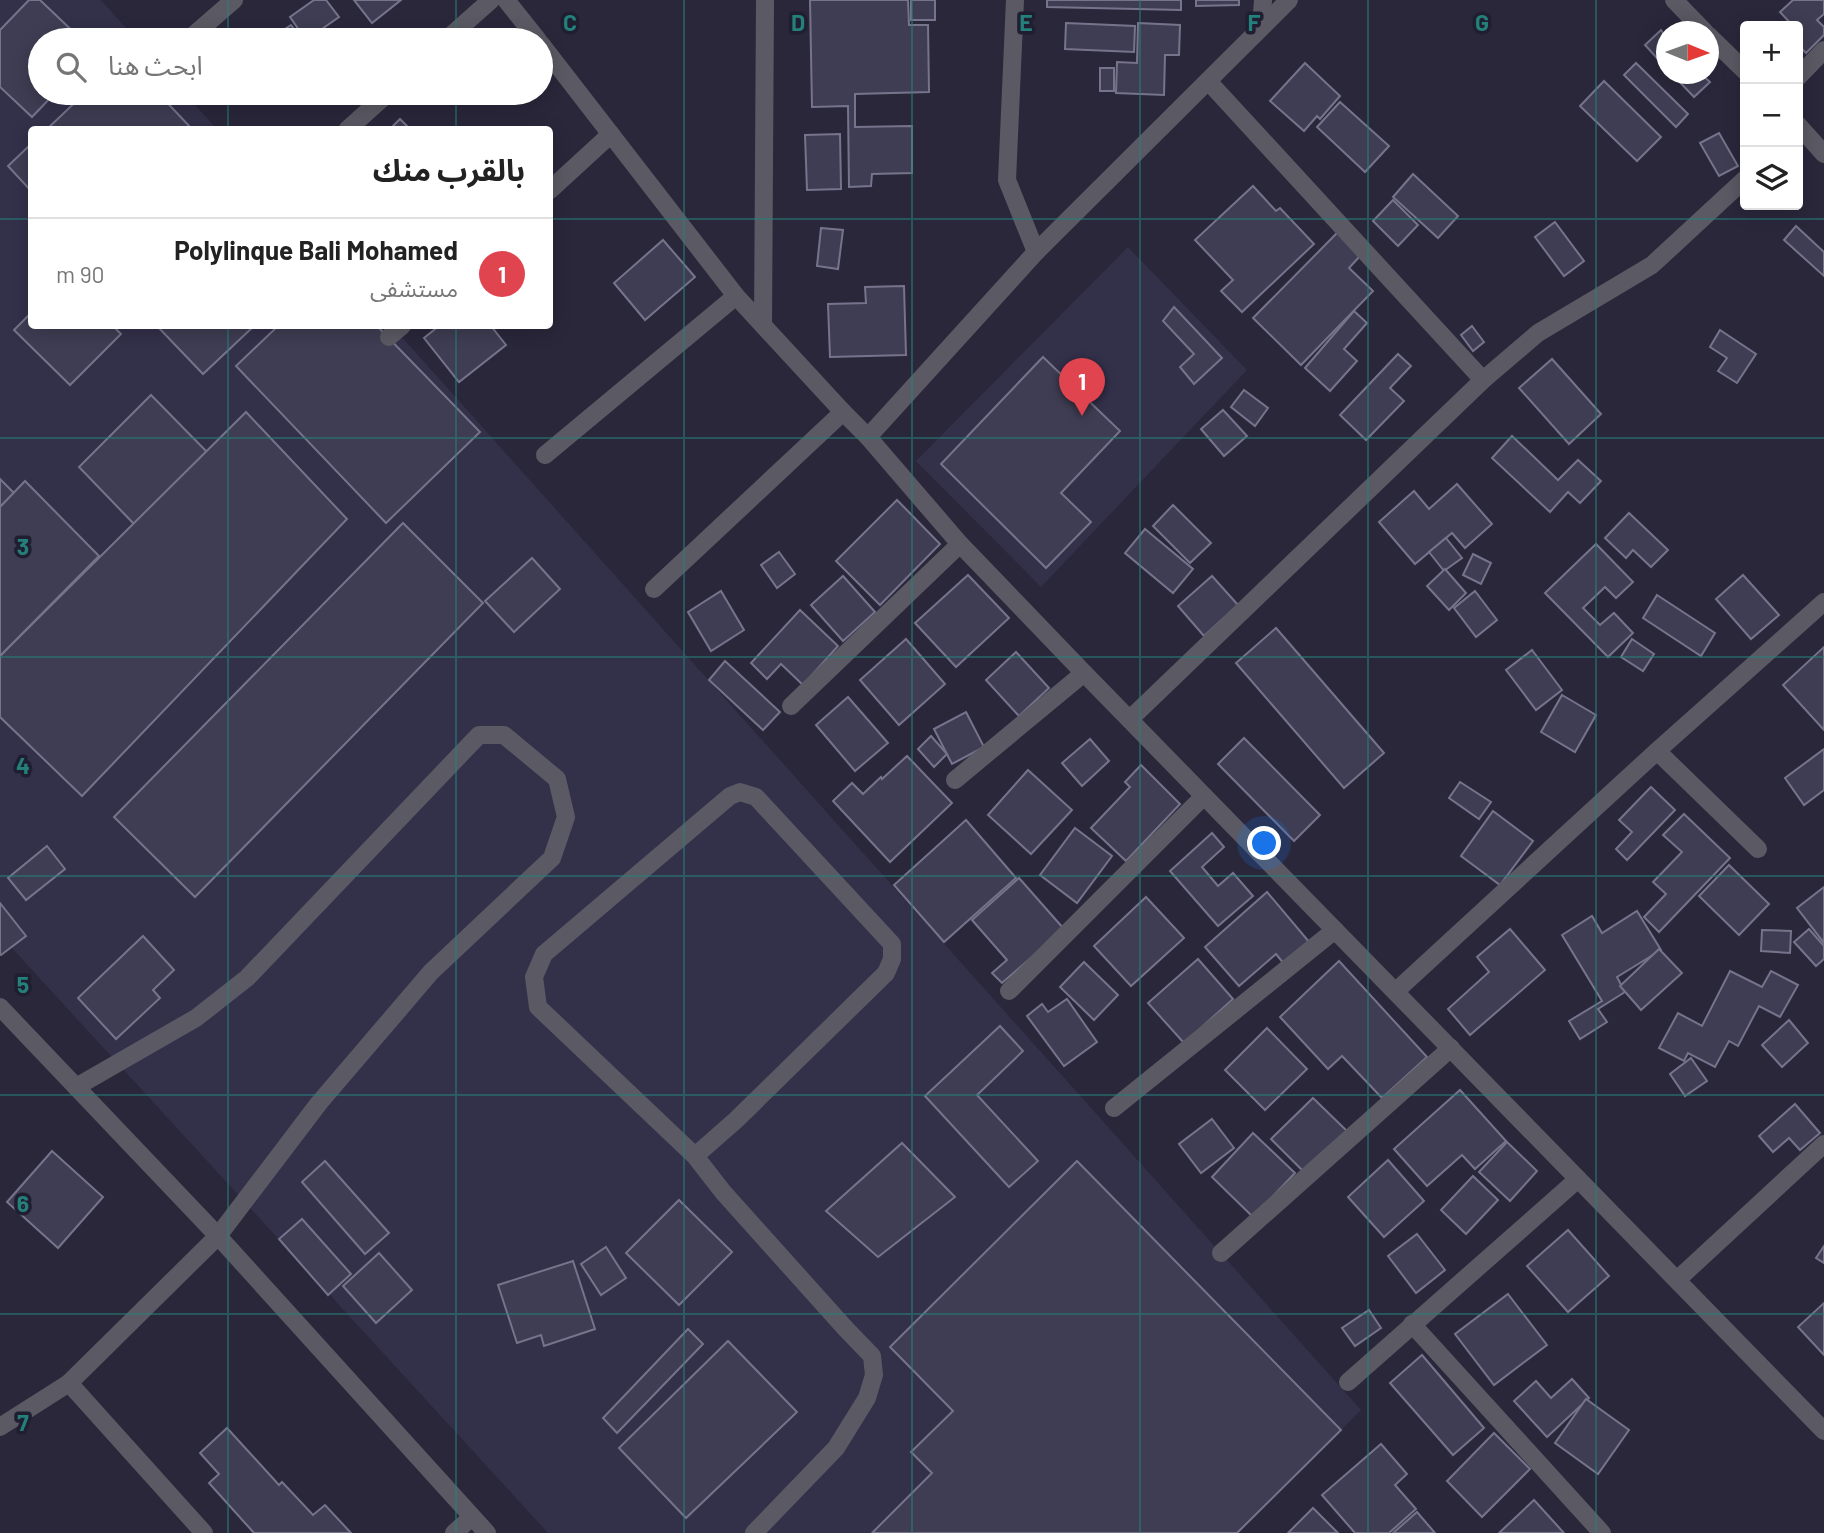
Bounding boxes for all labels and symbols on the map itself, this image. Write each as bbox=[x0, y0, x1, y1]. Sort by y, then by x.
text: C bbox=[563, 8, 577, 36]
text: D bbox=[791, 8, 805, 36]
text: E bbox=[1019, 8, 1033, 36]
text: F bbox=[1248, 8, 1261, 36]
text: G bbox=[1475, 8, 1489, 36]
north arrow bbox=[1656, 21, 1719, 84]
pin: 1 bbox=[1059, 358, 1105, 416]
text: 3 bbox=[17, 532, 29, 560]
text: 4 bbox=[16, 751, 30, 779]
your location bbox=[1247, 826, 1281, 860]
text: 5 bbox=[17, 970, 29, 998]
text: 6 bbox=[17, 1189, 29, 1217]
text: 7 bbox=[17, 1408, 29, 1436]

